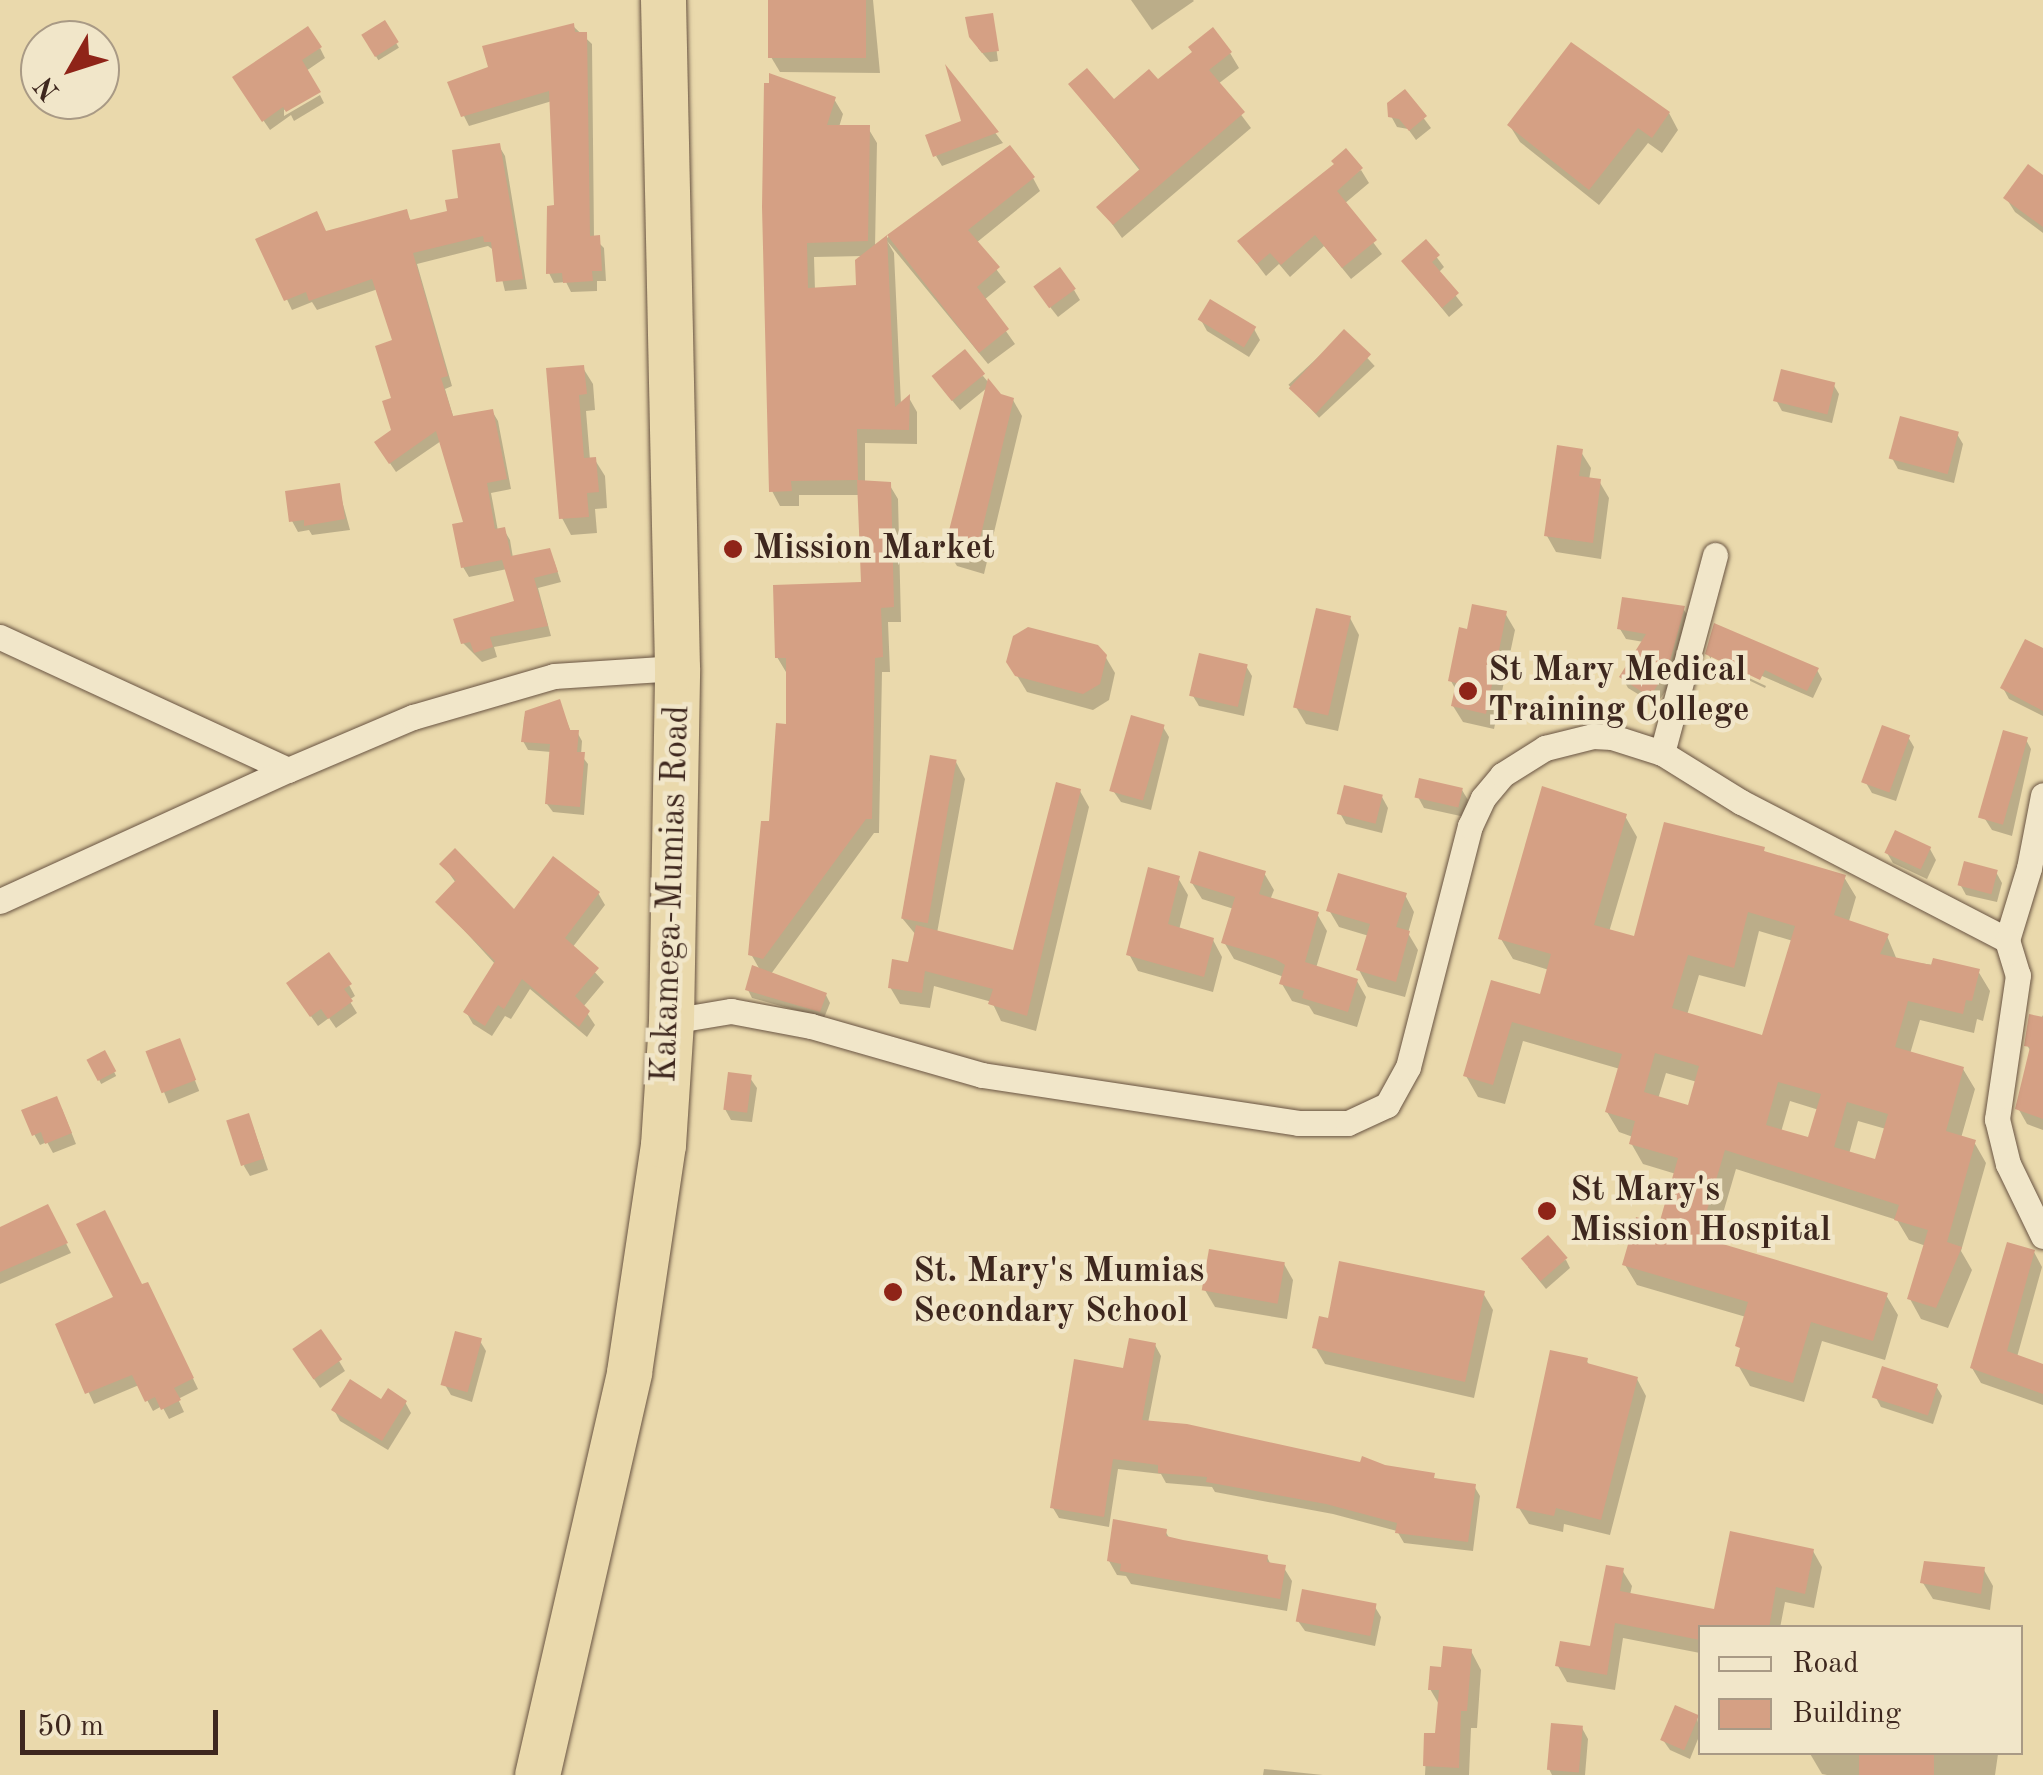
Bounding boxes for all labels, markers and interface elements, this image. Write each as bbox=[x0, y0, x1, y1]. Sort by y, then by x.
north arrow bbox=[20, 20, 120, 120]
text: N bbox=[31, 70, 66, 105]
place label: Mission Market bbox=[753, 528, 995, 570]
marker: Mission Market bbox=[722, 538, 744, 560]
place label: St Mary Medical Training College bbox=[1488, 650, 1750, 732]
marker: St Mary Medical Training College bbox=[1457, 680, 1479, 702]
street label: Kakamega-Mumias Road bbox=[644, 704, 700, 1084]
place label: St Mary's Mission Hospital bbox=[1570, 1170, 1831, 1252]
marker: St Mary's Mission Hospital bbox=[1534, 1198, 1560, 1224]
place label: St. Mary's Mumias Secondary School bbox=[913, 1251, 1204, 1333]
marker: St. Mary's Mumias Secondary School bbox=[882, 1281, 904, 1303]
legend bbox=[1698, 1625, 2023, 1755]
text: Road bbox=[1792, 1649, 1859, 1679]
scale bar bbox=[25, 1690, 222, 1752]
text: Building bbox=[1792, 1699, 1901, 1729]
text: 50 m bbox=[37, 1712, 104, 1742]

